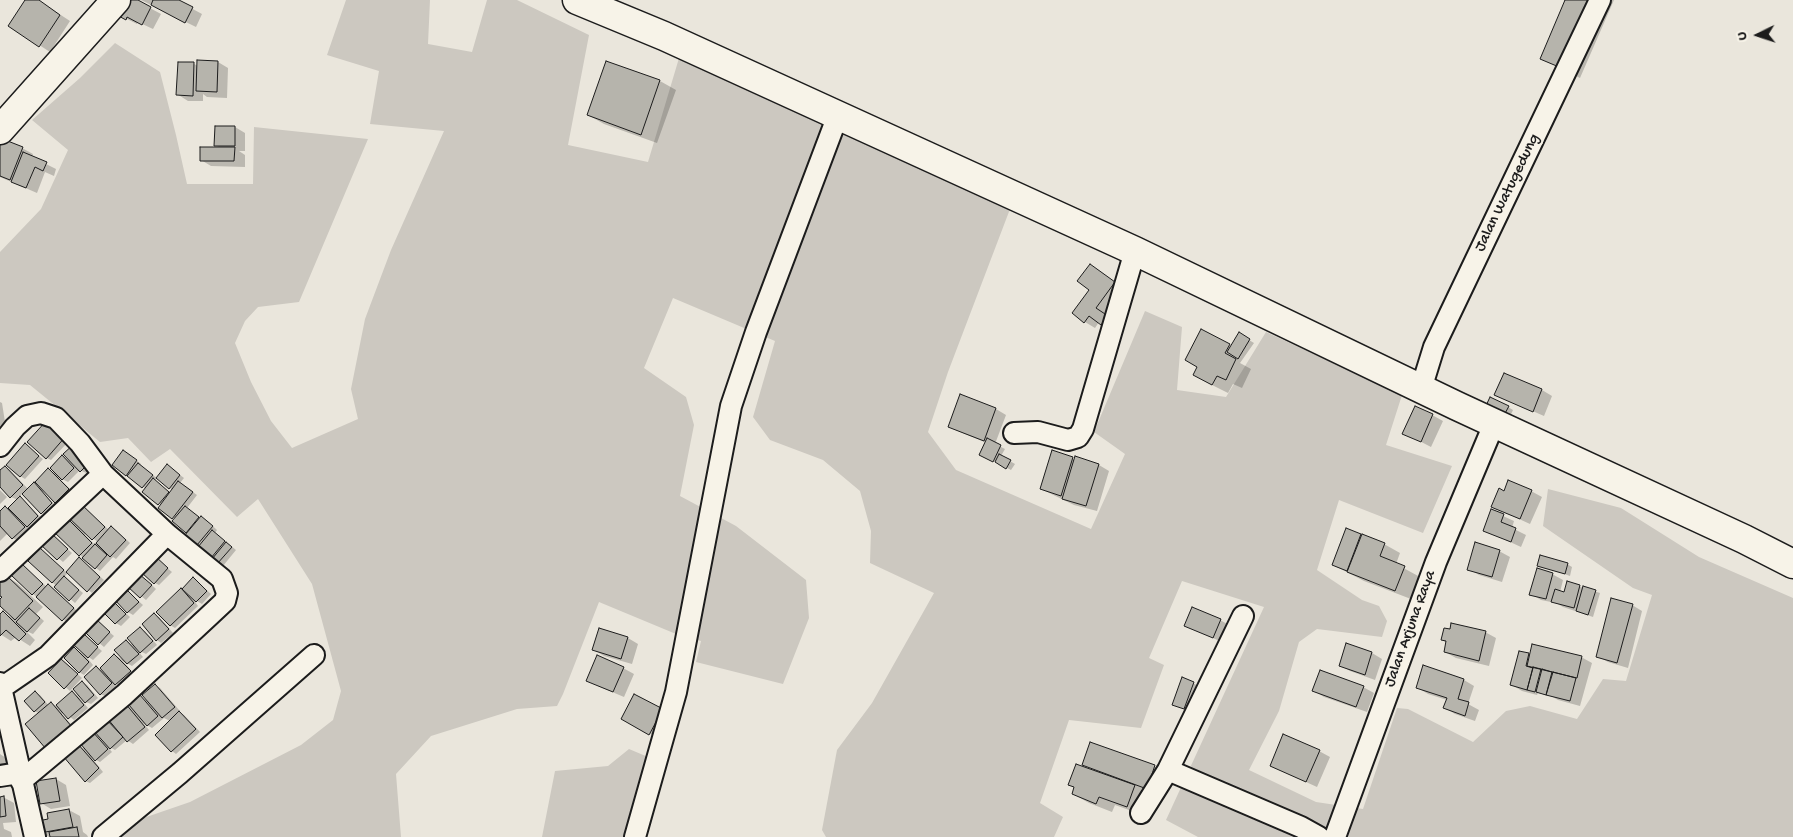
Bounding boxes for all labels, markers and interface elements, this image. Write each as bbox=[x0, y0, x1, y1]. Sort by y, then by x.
north arrow bbox=[1733, 10, 1783, 60]
text: U bbox=[1734, 31, 1751, 41]
street label: Jalan Watugedung bbox=[1471, 131, 1545, 255]
street label: Jalan Arjuna Raya bbox=[1381, 568, 1441, 690]

